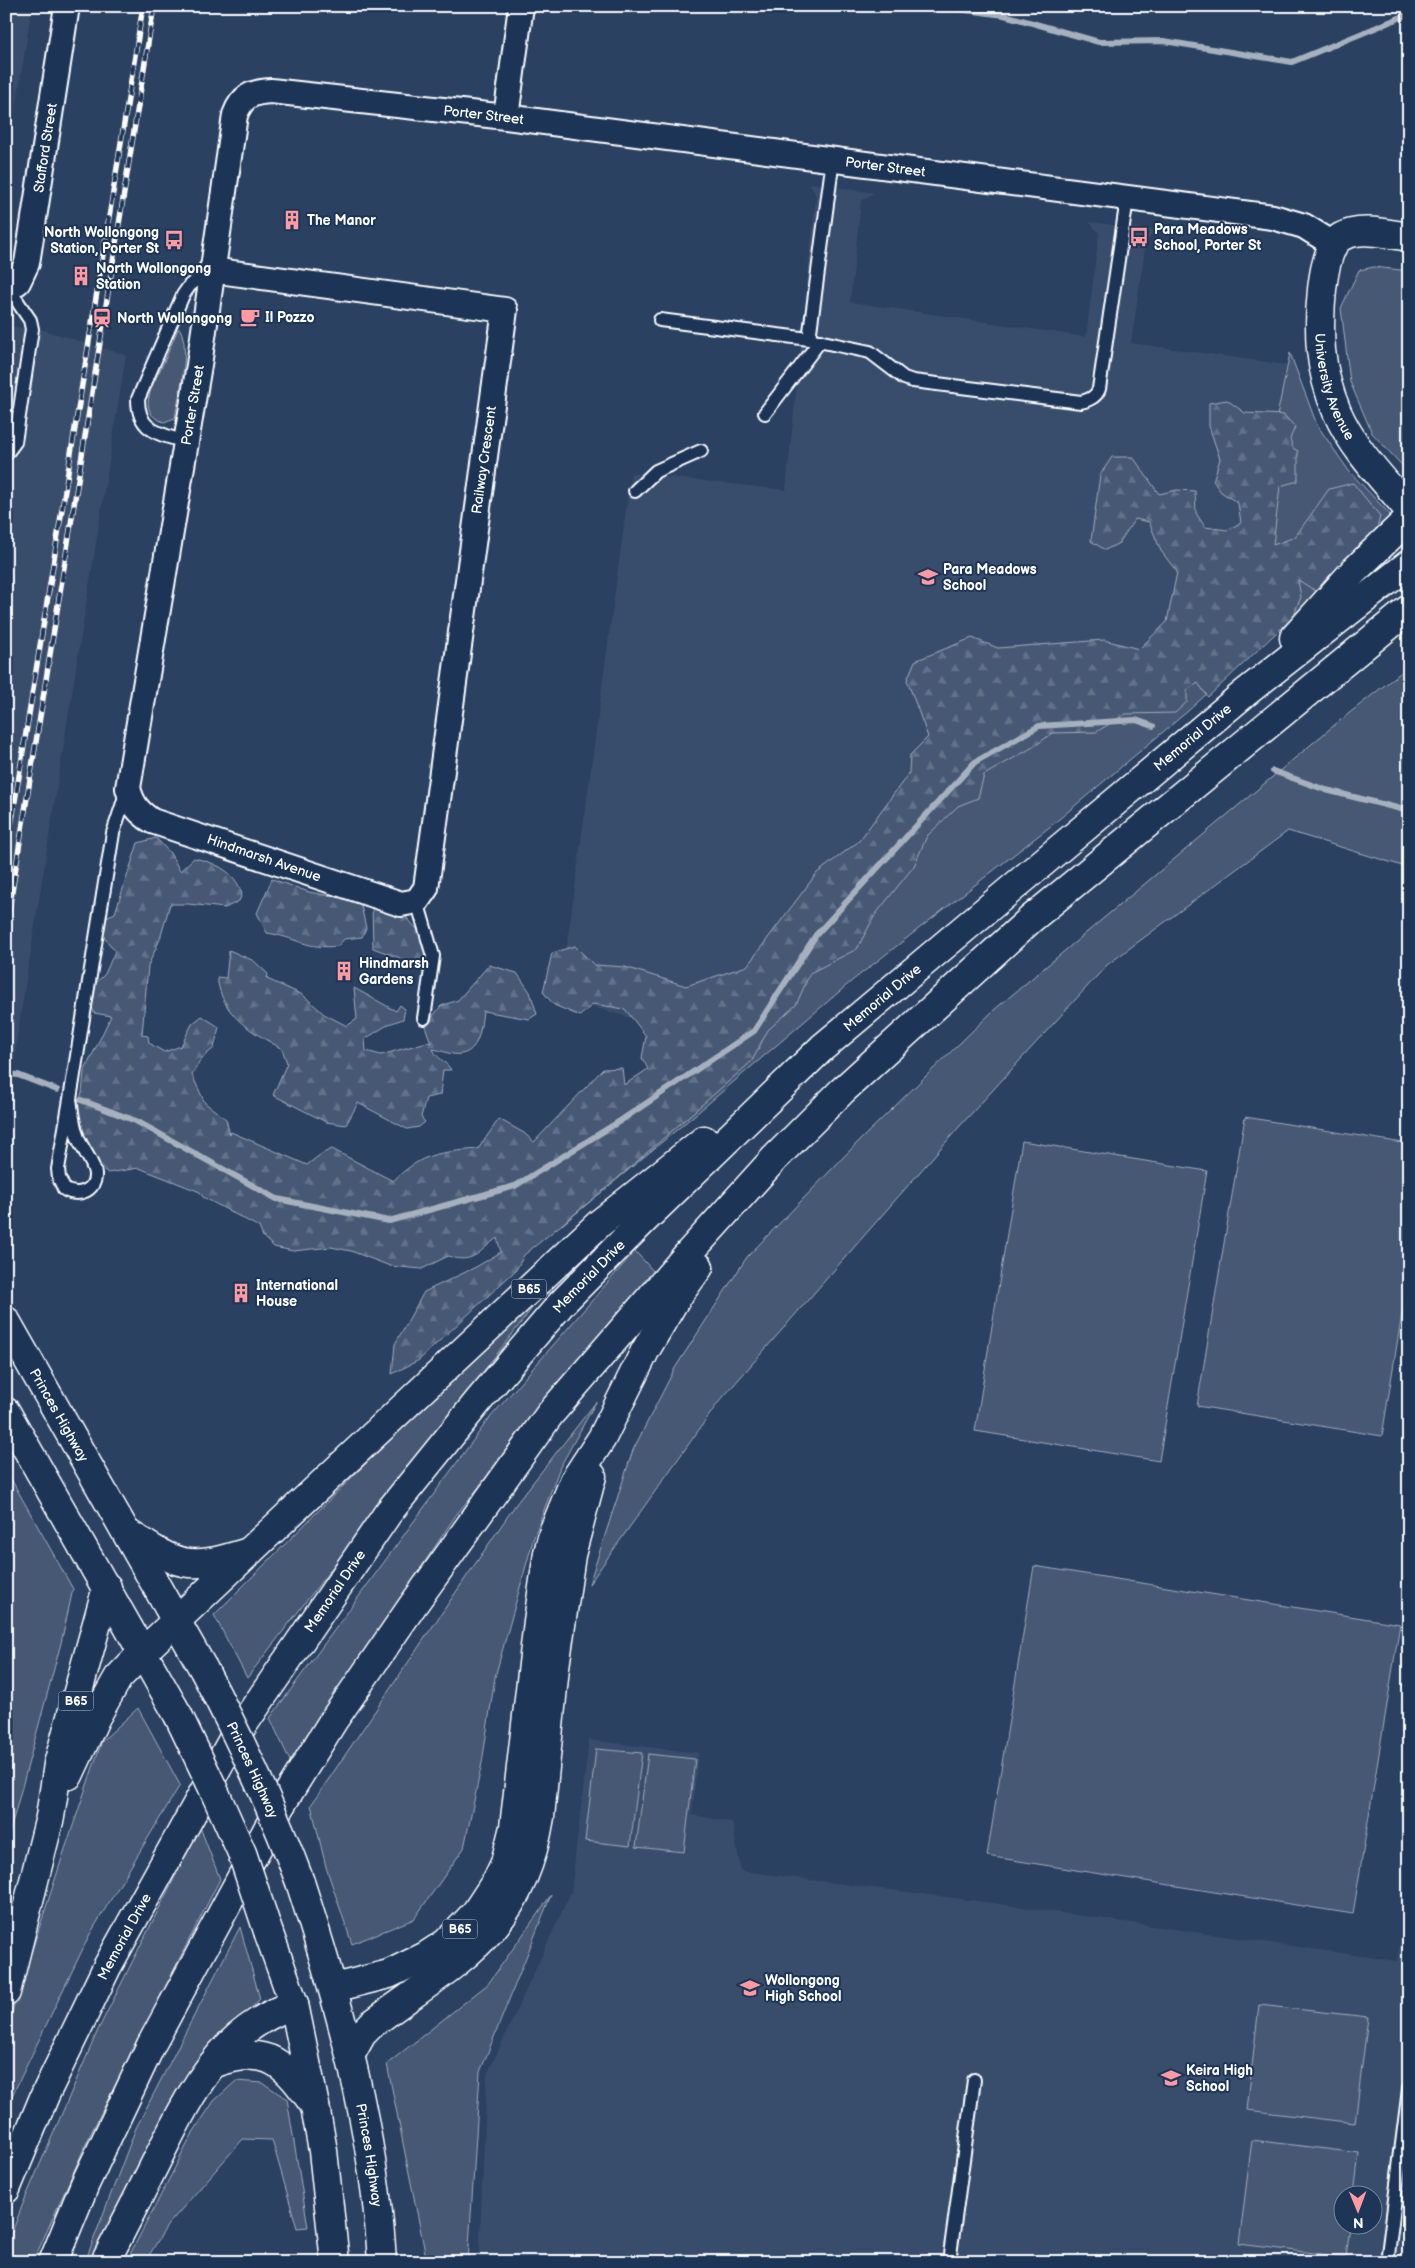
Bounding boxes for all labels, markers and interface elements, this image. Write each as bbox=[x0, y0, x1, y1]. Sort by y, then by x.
street label: Stafford Street bbox=[30, 101, 60, 194]
street label: Porter Street bbox=[443, 102, 526, 128]
street label: Porter Street bbox=[844, 153, 927, 180]
building icon: The Manor bbox=[281, 209, 303, 231]
place label: The Manor bbox=[307, 212, 376, 229]
place label: Para Meadows School, Porter St bbox=[1154, 221, 1261, 254]
place label: North Wollongong Station, Porter St bbox=[44, 224, 159, 257]
bus stop icon: Para Meadows School, Porter St bbox=[1128, 226, 1150, 248]
bus stop icon: North Wollongong Station, Porter St bbox=[163, 229, 185, 251]
place label: North Wollongong Station bbox=[96, 260, 211, 293]
building icon: North Wollongong Station bbox=[70, 265, 92, 287]
cafe icon: Il Pozzo bbox=[239, 306, 261, 328]
station icon: North Wollongong bbox=[91, 307, 113, 329]
place label: Il Pozzo bbox=[265, 309, 314, 326]
place label: North Wollongong bbox=[117, 310, 232, 327]
street label: University Avenue bbox=[1312, 333, 1359, 443]
street label: Porter Street bbox=[177, 363, 207, 446]
street label: Railway Crescent bbox=[468, 404, 500, 515]
place label: Para Meadows School bbox=[943, 561, 1037, 594]
school or university icon: Para Meadows School bbox=[917, 566, 939, 588]
street label: Memorial Drive bbox=[1150, 700, 1235, 775]
street label: Hindmarsh Avenue bbox=[205, 831, 323, 885]
place label: Hindmarsh Gardens bbox=[359, 955, 429, 988]
building icon: Hindmarsh Gardens bbox=[333, 960, 355, 982]
street label: Memorial Drive bbox=[840, 960, 924, 1035]
street label: Memorial Drive bbox=[549, 1236, 628, 1316]
place label: International House bbox=[256, 1277, 338, 1310]
road number: B65 bbox=[512, 1280, 546, 1298]
building icon: International House bbox=[230, 1282, 252, 1304]
street label: Princes Highway bbox=[26, 1365, 93, 1465]
street label: Memorial Drive bbox=[300, 1547, 369, 1635]
road number: B65 bbox=[58, 1692, 94, 1710]
street label: Princes Highway bbox=[223, 1719, 282, 1821]
street label: Memorial Drive bbox=[94, 1890, 155, 1982]
road number: B65 bbox=[442, 1920, 478, 1938]
place label: Wollongong High School bbox=[765, 1972, 841, 2005]
school or university icon: Wollongong High School bbox=[739, 1977, 761, 1999]
place label: Keira High School bbox=[1186, 2062, 1253, 2095]
school or university icon: Keira High School bbox=[1160, 2067, 1182, 2089]
street label: Princes Highway bbox=[352, 2102, 386, 2208]
north arrow bbox=[1332, 2186, 1382, 2236]
text: N bbox=[1353, 2214, 1364, 2231]

